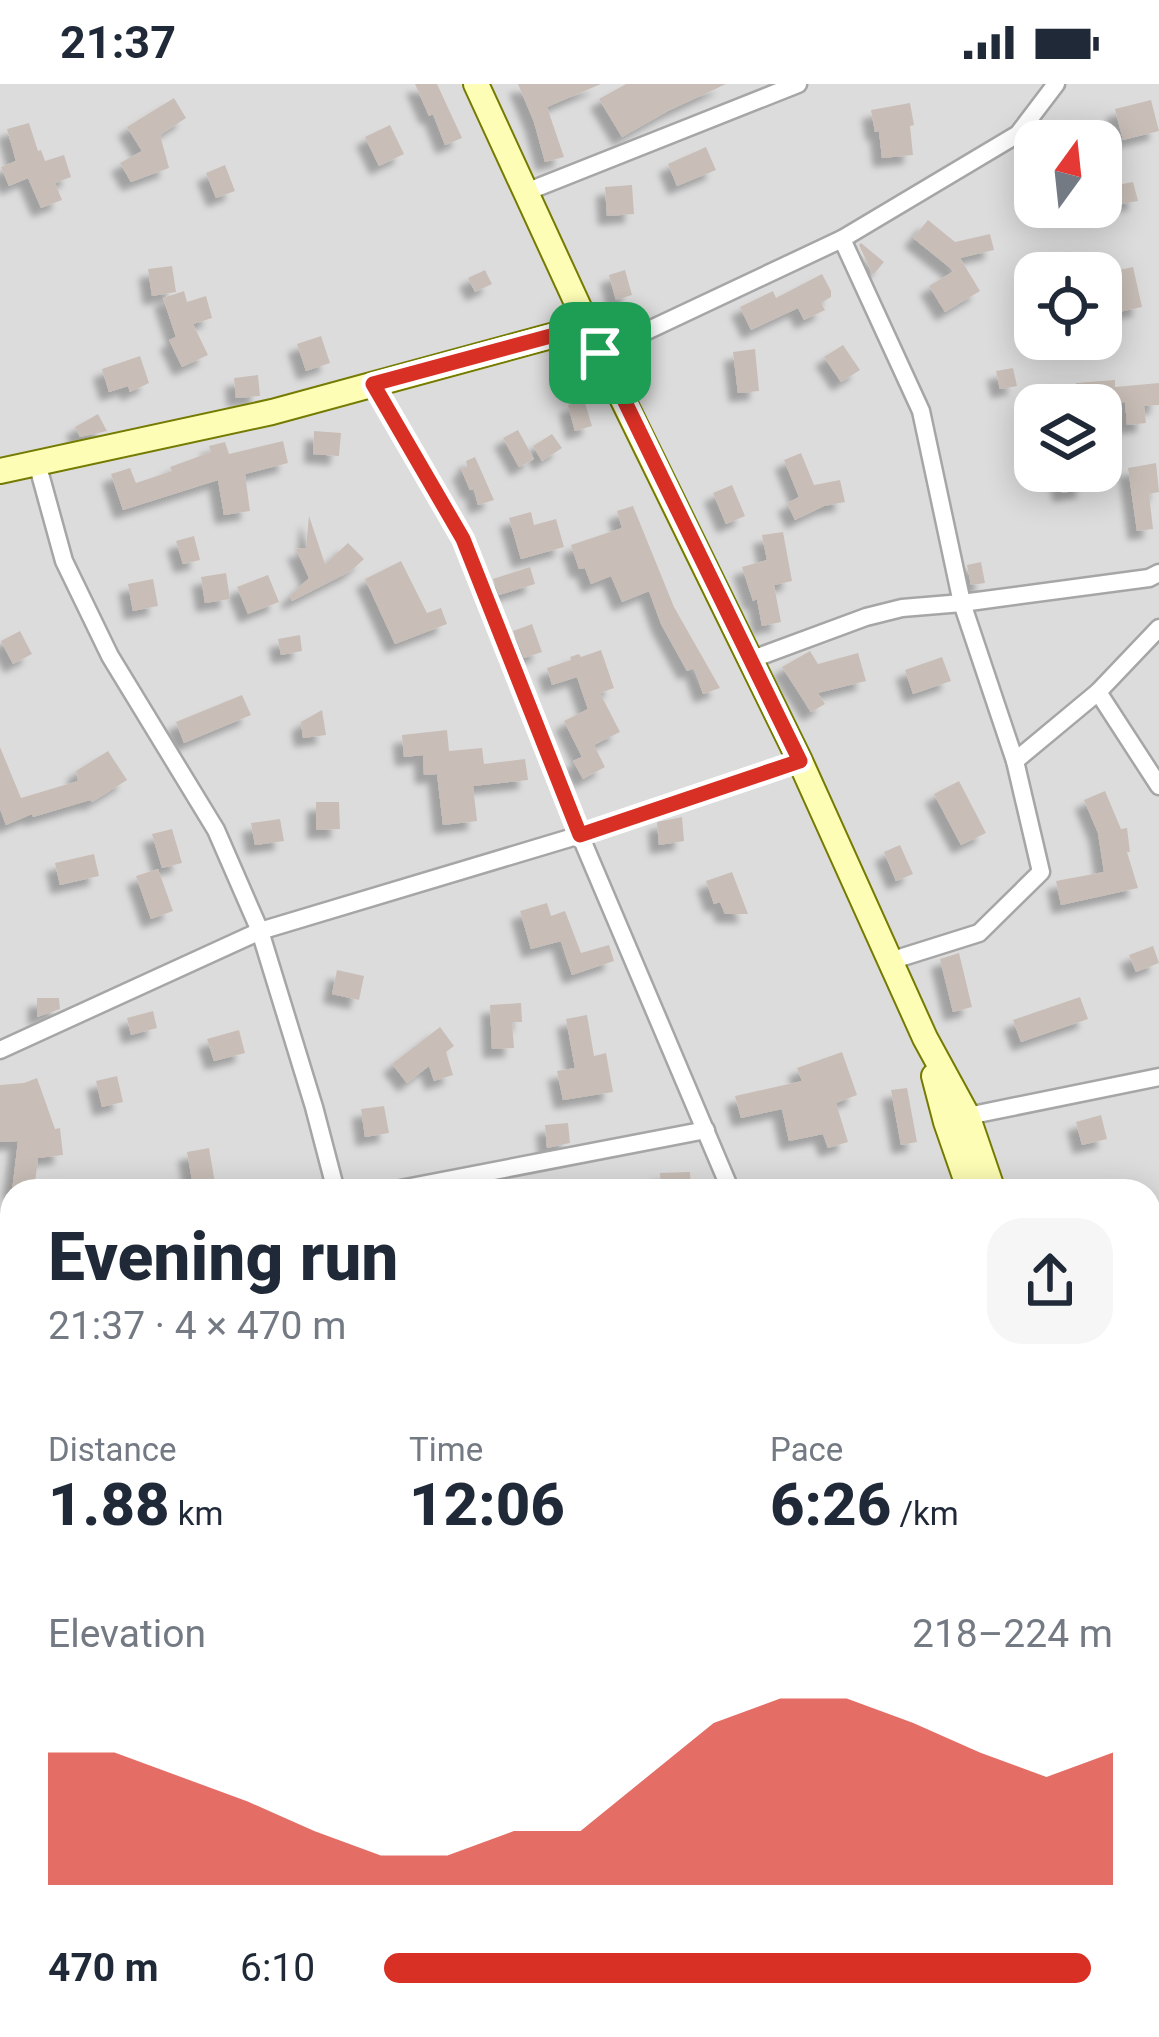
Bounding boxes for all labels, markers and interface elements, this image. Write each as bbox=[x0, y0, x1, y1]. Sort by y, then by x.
text: 21:37 bbox=[60, 16, 176, 69]
north arrow bbox=[1014, 120, 1122, 228]
map controls bbox=[1014, 120, 1122, 492]
button: locate bbox=[1014, 252, 1122, 360]
pin bbox=[549, 302, 651, 404]
icon: arrive bbox=[567, 320, 633, 386]
button: layers bbox=[1014, 384, 1122, 492]
button: share bbox=[987, 1218, 1113, 1344]
text: Evening run bbox=[48, 1219, 399, 1296]
text: 21:37 · 4 × 470 m bbox=[48, 1303, 346, 1349]
text: Distance bbox=[48, 1430, 176, 1469]
text: Time bbox=[409, 1430, 483, 1469]
text: Pace bbox=[770, 1430, 843, 1469]
text: 1.88 bbox=[48, 1469, 170, 1540]
text: 12:06 bbox=[409, 1469, 565, 1540]
text: 6:26 bbox=[770, 1469, 891, 1540]
text: km bbox=[170, 1494, 223, 1533]
text: /km bbox=[891, 1494, 959, 1533]
text: Elevation bbox=[48, 1611, 206, 1657]
text: 218–224 m bbox=[912, 1611, 1113, 1657]
text: 470 m bbox=[48, 1945, 159, 1991]
text: 6:10 bbox=[240, 1945, 315, 1991]

